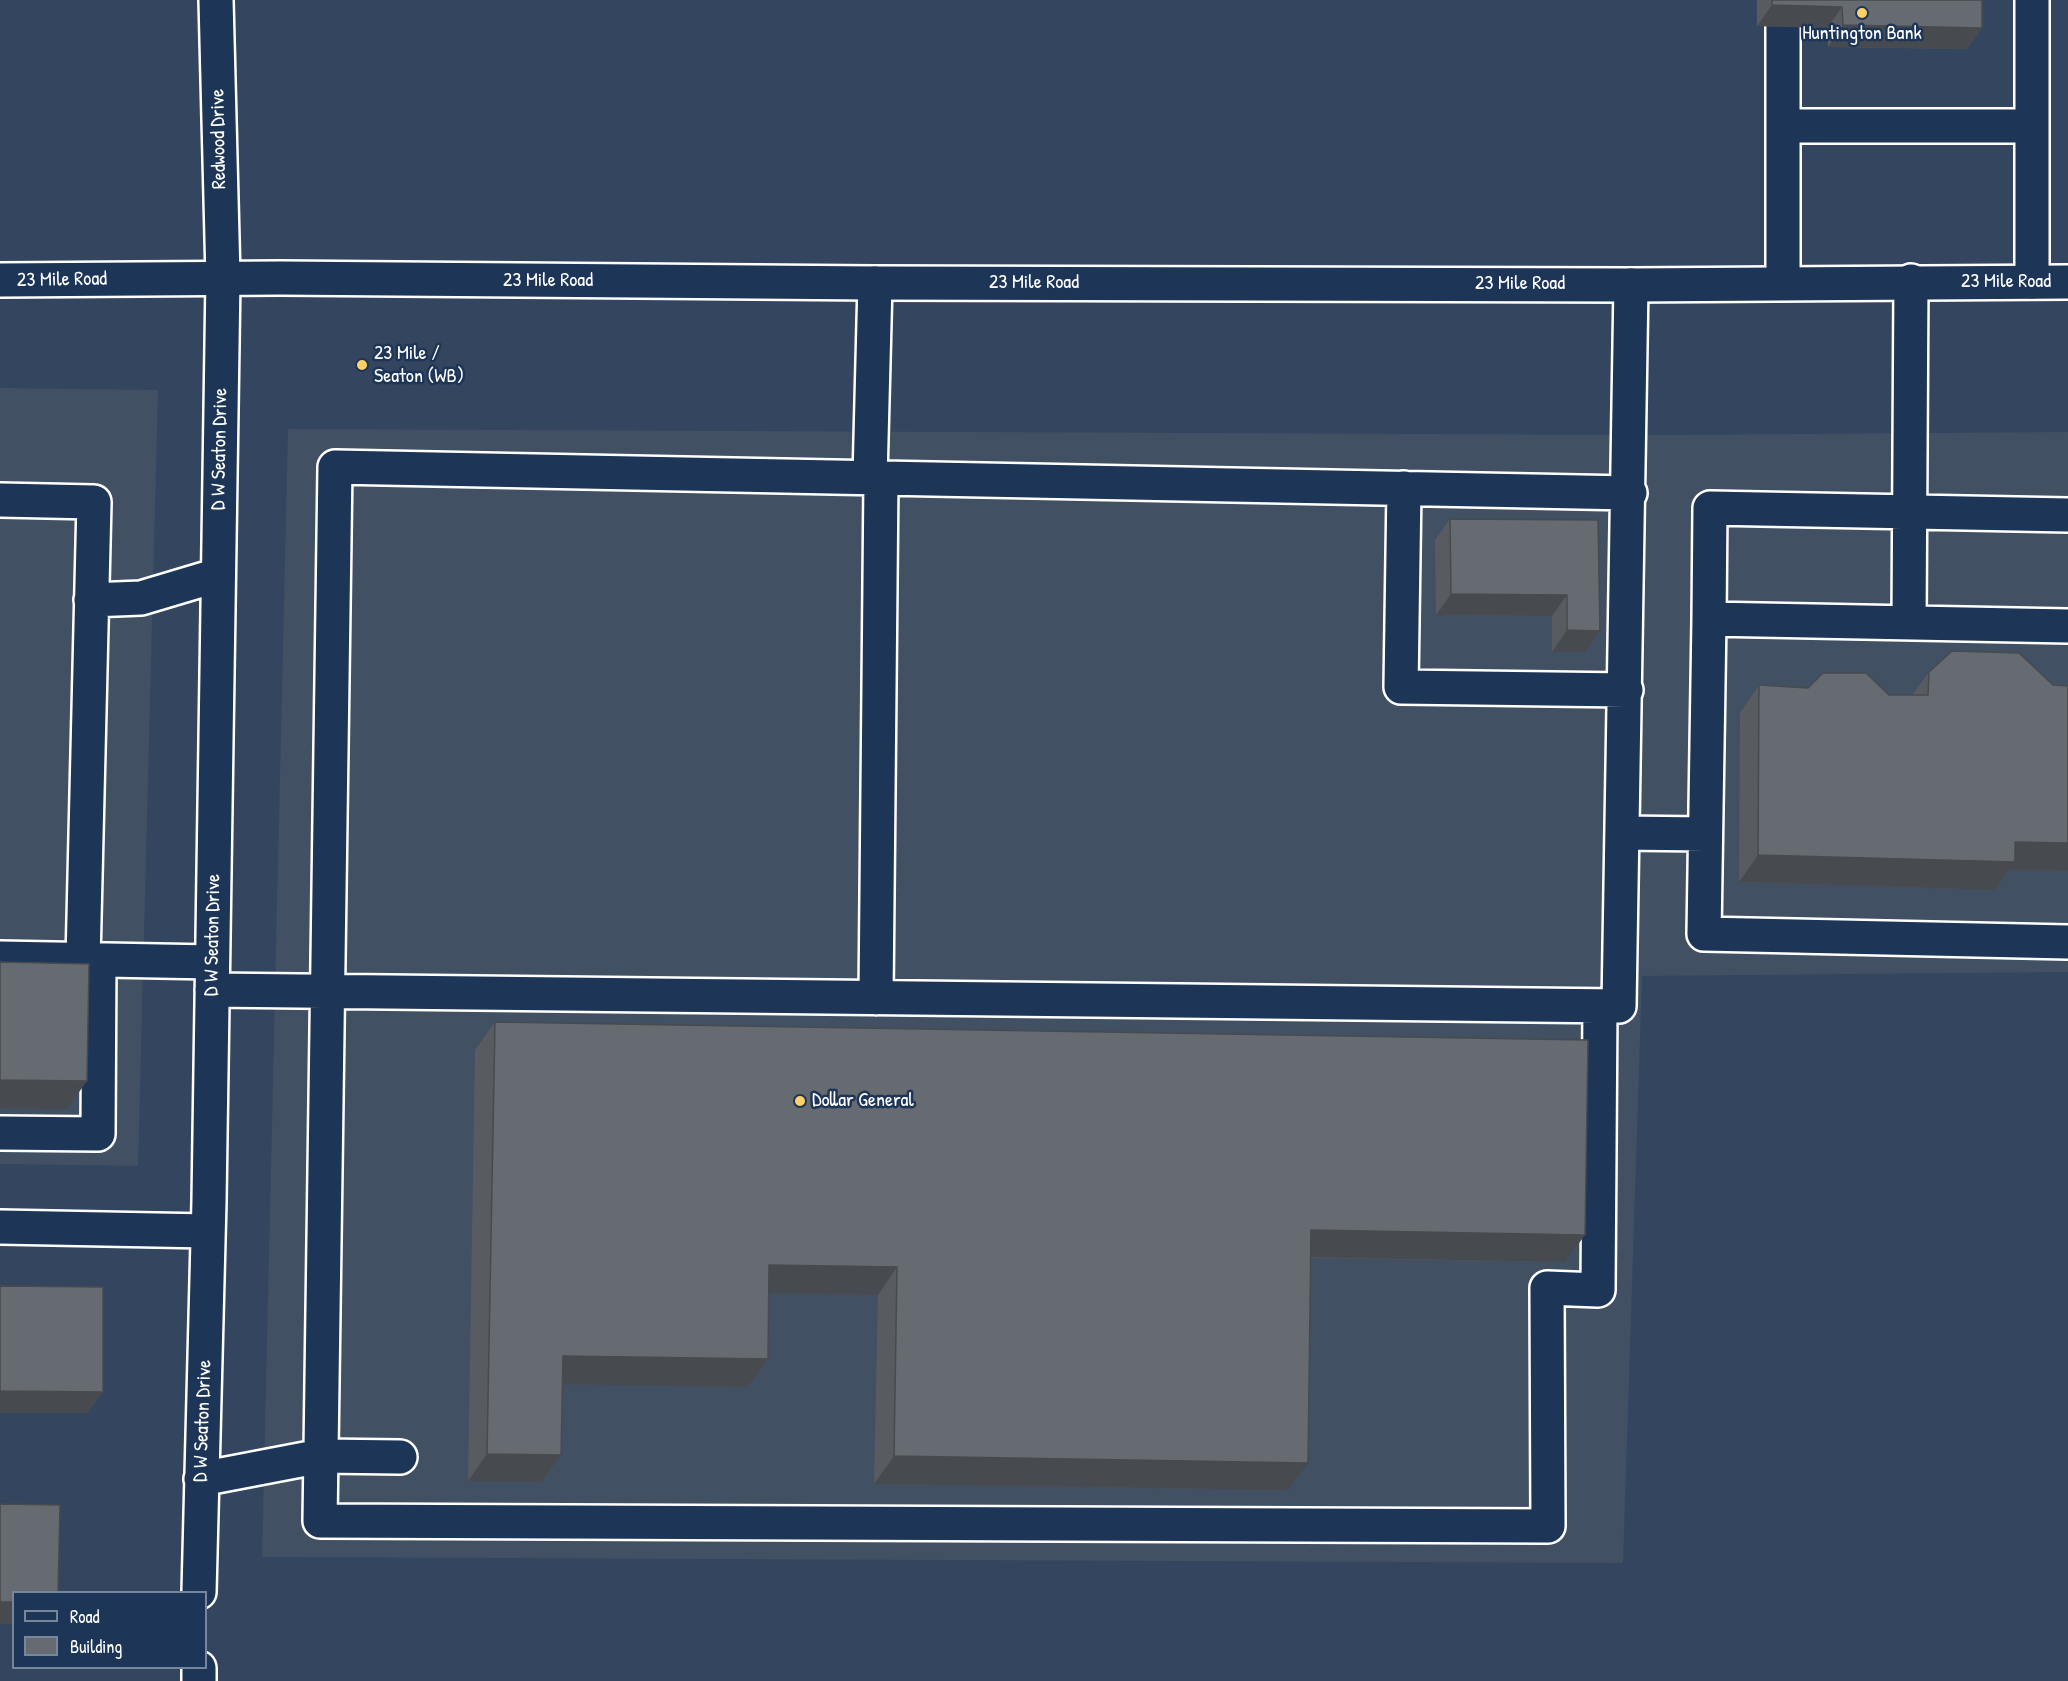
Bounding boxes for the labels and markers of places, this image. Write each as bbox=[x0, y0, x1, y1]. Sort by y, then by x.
marker: Huntington Bank bbox=[1855, 6, 1869, 20]
place label: Huntington Bank bbox=[1802, 22, 1922, 46]
place label: 23 Mile / Seaton (WB) bbox=[374, 342, 464, 389]
marker: 23 Mile / Seaton (WB) bbox=[355, 358, 369, 372]
place label: Dollar General bbox=[812, 1089, 914, 1113]
marker: Dollar General bbox=[793, 1094, 807, 1108]

